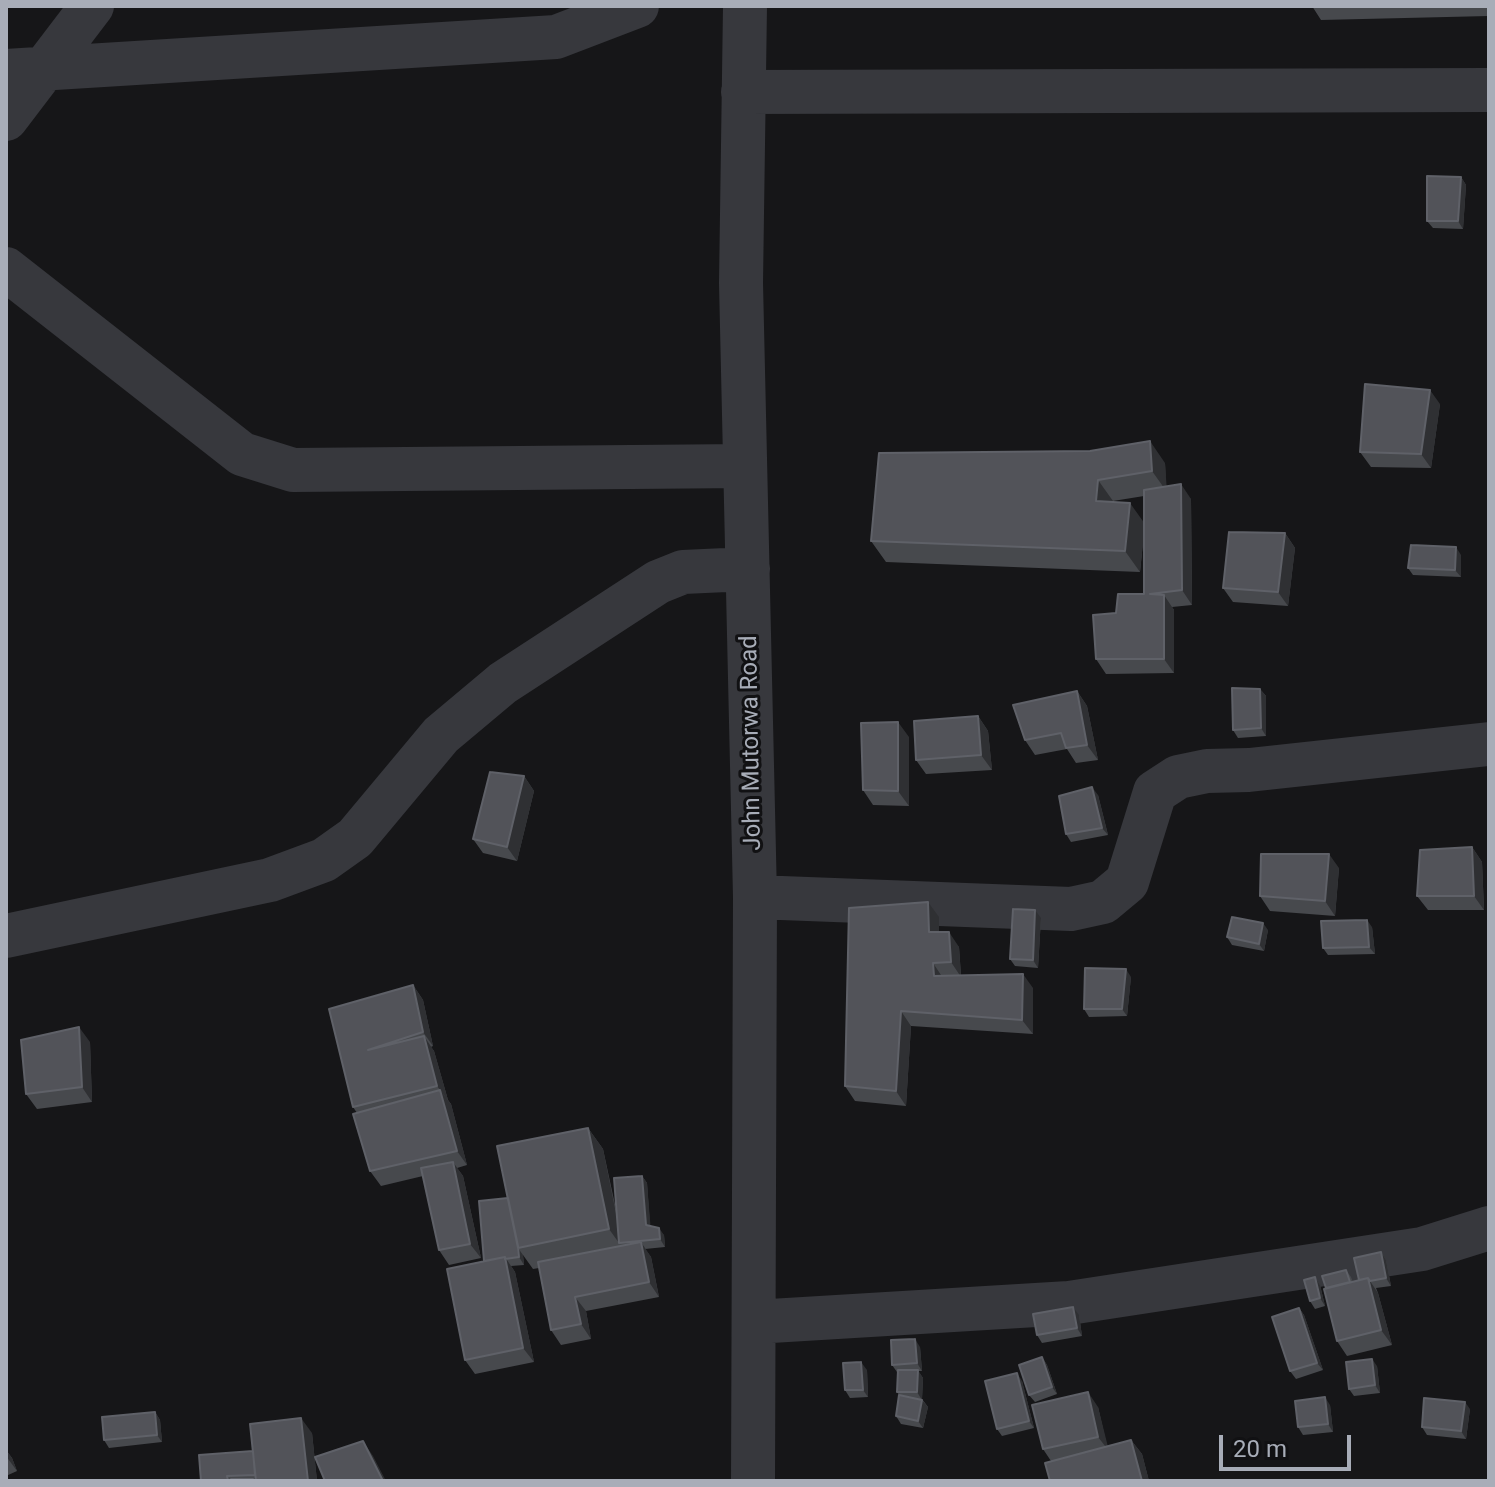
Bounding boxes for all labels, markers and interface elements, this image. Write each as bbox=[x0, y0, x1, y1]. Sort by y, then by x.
street label: John Mutorwa Road bbox=[736, 635, 768, 851]
scale bar bbox=[1223, 1419, 1355, 1469]
text: 20 m bbox=[1233, 1435, 1287, 1463]

